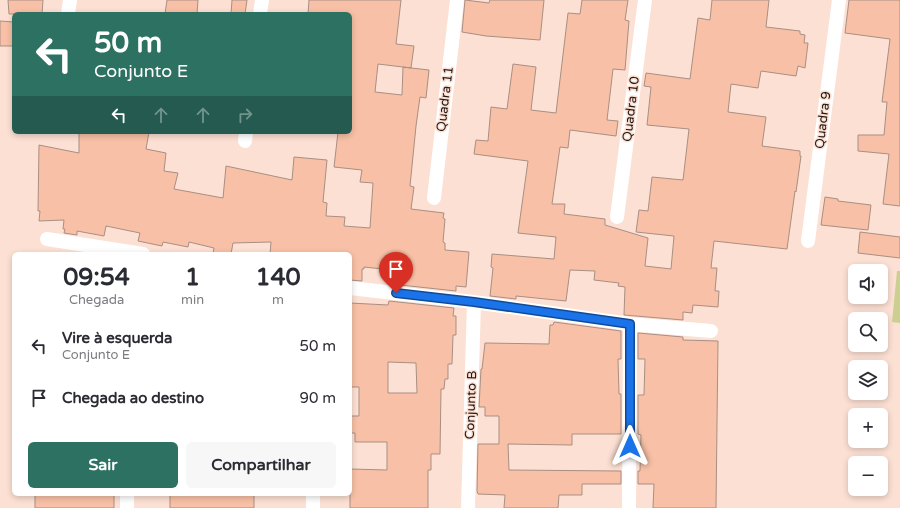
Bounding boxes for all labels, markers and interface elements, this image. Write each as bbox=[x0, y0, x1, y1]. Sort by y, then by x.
text: 50 m bbox=[94, 26, 162, 60]
icon: left bbox=[28, 28, 80, 80]
text: Conjunto E bbox=[94, 60, 188, 82]
street label: Quadra 11 bbox=[433, 65, 457, 133]
street label: Quadra 10 bbox=[619, 75, 643, 143]
street label: Quadra 9 bbox=[812, 90, 834, 150]
icon: left bbox=[108, 104, 130, 126]
icon: ahead bbox=[150, 104, 172, 126]
icon: ahead bbox=[192, 104, 214, 126]
icon: right bbox=[234, 104, 256, 126]
pin bbox=[379, 252, 413, 293]
icon: arrive bbox=[385, 258, 407, 280]
text: 09:54 bbox=[63, 263, 130, 292]
text: 1 bbox=[185, 263, 200, 292]
text: 140 bbox=[255, 263, 301, 292]
map controls bbox=[848, 264, 888, 496]
button: sound bbox=[848, 264, 888, 304]
text: Chegada bbox=[69, 292, 124, 308]
text: min bbox=[181, 292, 204, 308]
text: m bbox=[272, 292, 284, 308]
button: search bbox=[848, 312, 888, 352]
text: Vire à esquerda bbox=[62, 329, 172, 347]
icon: left bbox=[28, 335, 50, 357]
text: 50 m bbox=[299, 337, 336, 355]
text: Conjunto E bbox=[62, 347, 130, 363]
button: layers bbox=[848, 360, 888, 400]
street label: Conjunto B bbox=[462, 370, 480, 440]
icon: arrive bbox=[28, 387, 50, 409]
text: Chegada ao destino bbox=[62, 389, 204, 407]
text: 90 m bbox=[299, 389, 336, 407]
button: + bbox=[848, 408, 888, 448]
position arrow bbox=[609, 425, 651, 467]
button: Sair bbox=[28, 442, 178, 488]
button: Compartilhar bbox=[186, 442, 336, 488]
button: − bbox=[848, 456, 888, 496]

